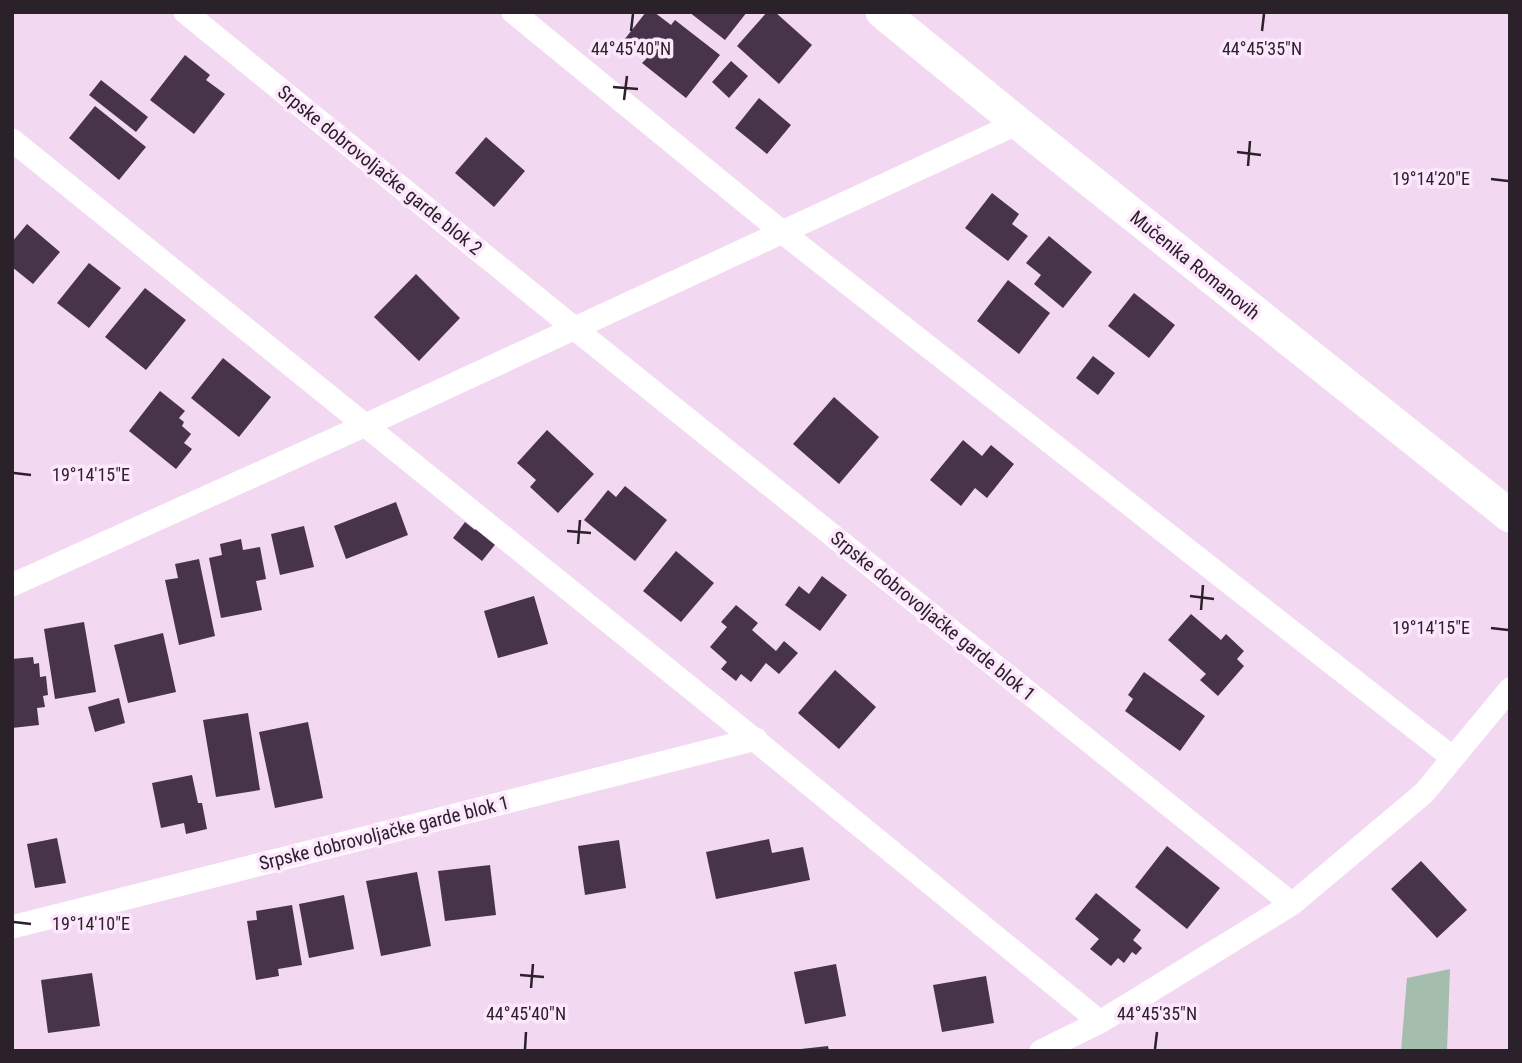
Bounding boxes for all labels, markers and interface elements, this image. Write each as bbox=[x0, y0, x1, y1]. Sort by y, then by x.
text: 44°45'40"N bbox=[591, 38, 671, 59]
text: 44°45'35"N bbox=[1222, 38, 1302, 59]
street label: Srpske dobrovoljačke garde blok 2 bbox=[273, 80, 487, 260]
text: 19°14'20"E bbox=[1392, 168, 1470, 189]
street label: Mučenika Romanovih bbox=[1126, 206, 1264, 324]
text: 19°14'15"E bbox=[52, 464, 130, 485]
street label: Srpske dobrovoljačke garde blok 1 bbox=[826, 526, 1040, 706]
text: 19°14'15"E bbox=[1392, 617, 1470, 638]
street label: Srpske dobrovoljačke garde blok 1 bbox=[257, 791, 511, 875]
text: 19°14'10"E bbox=[52, 913, 130, 934]
text: 44°45'40"N bbox=[486, 1003, 566, 1024]
text: 44°45'35"N bbox=[1117, 1003, 1197, 1024]

